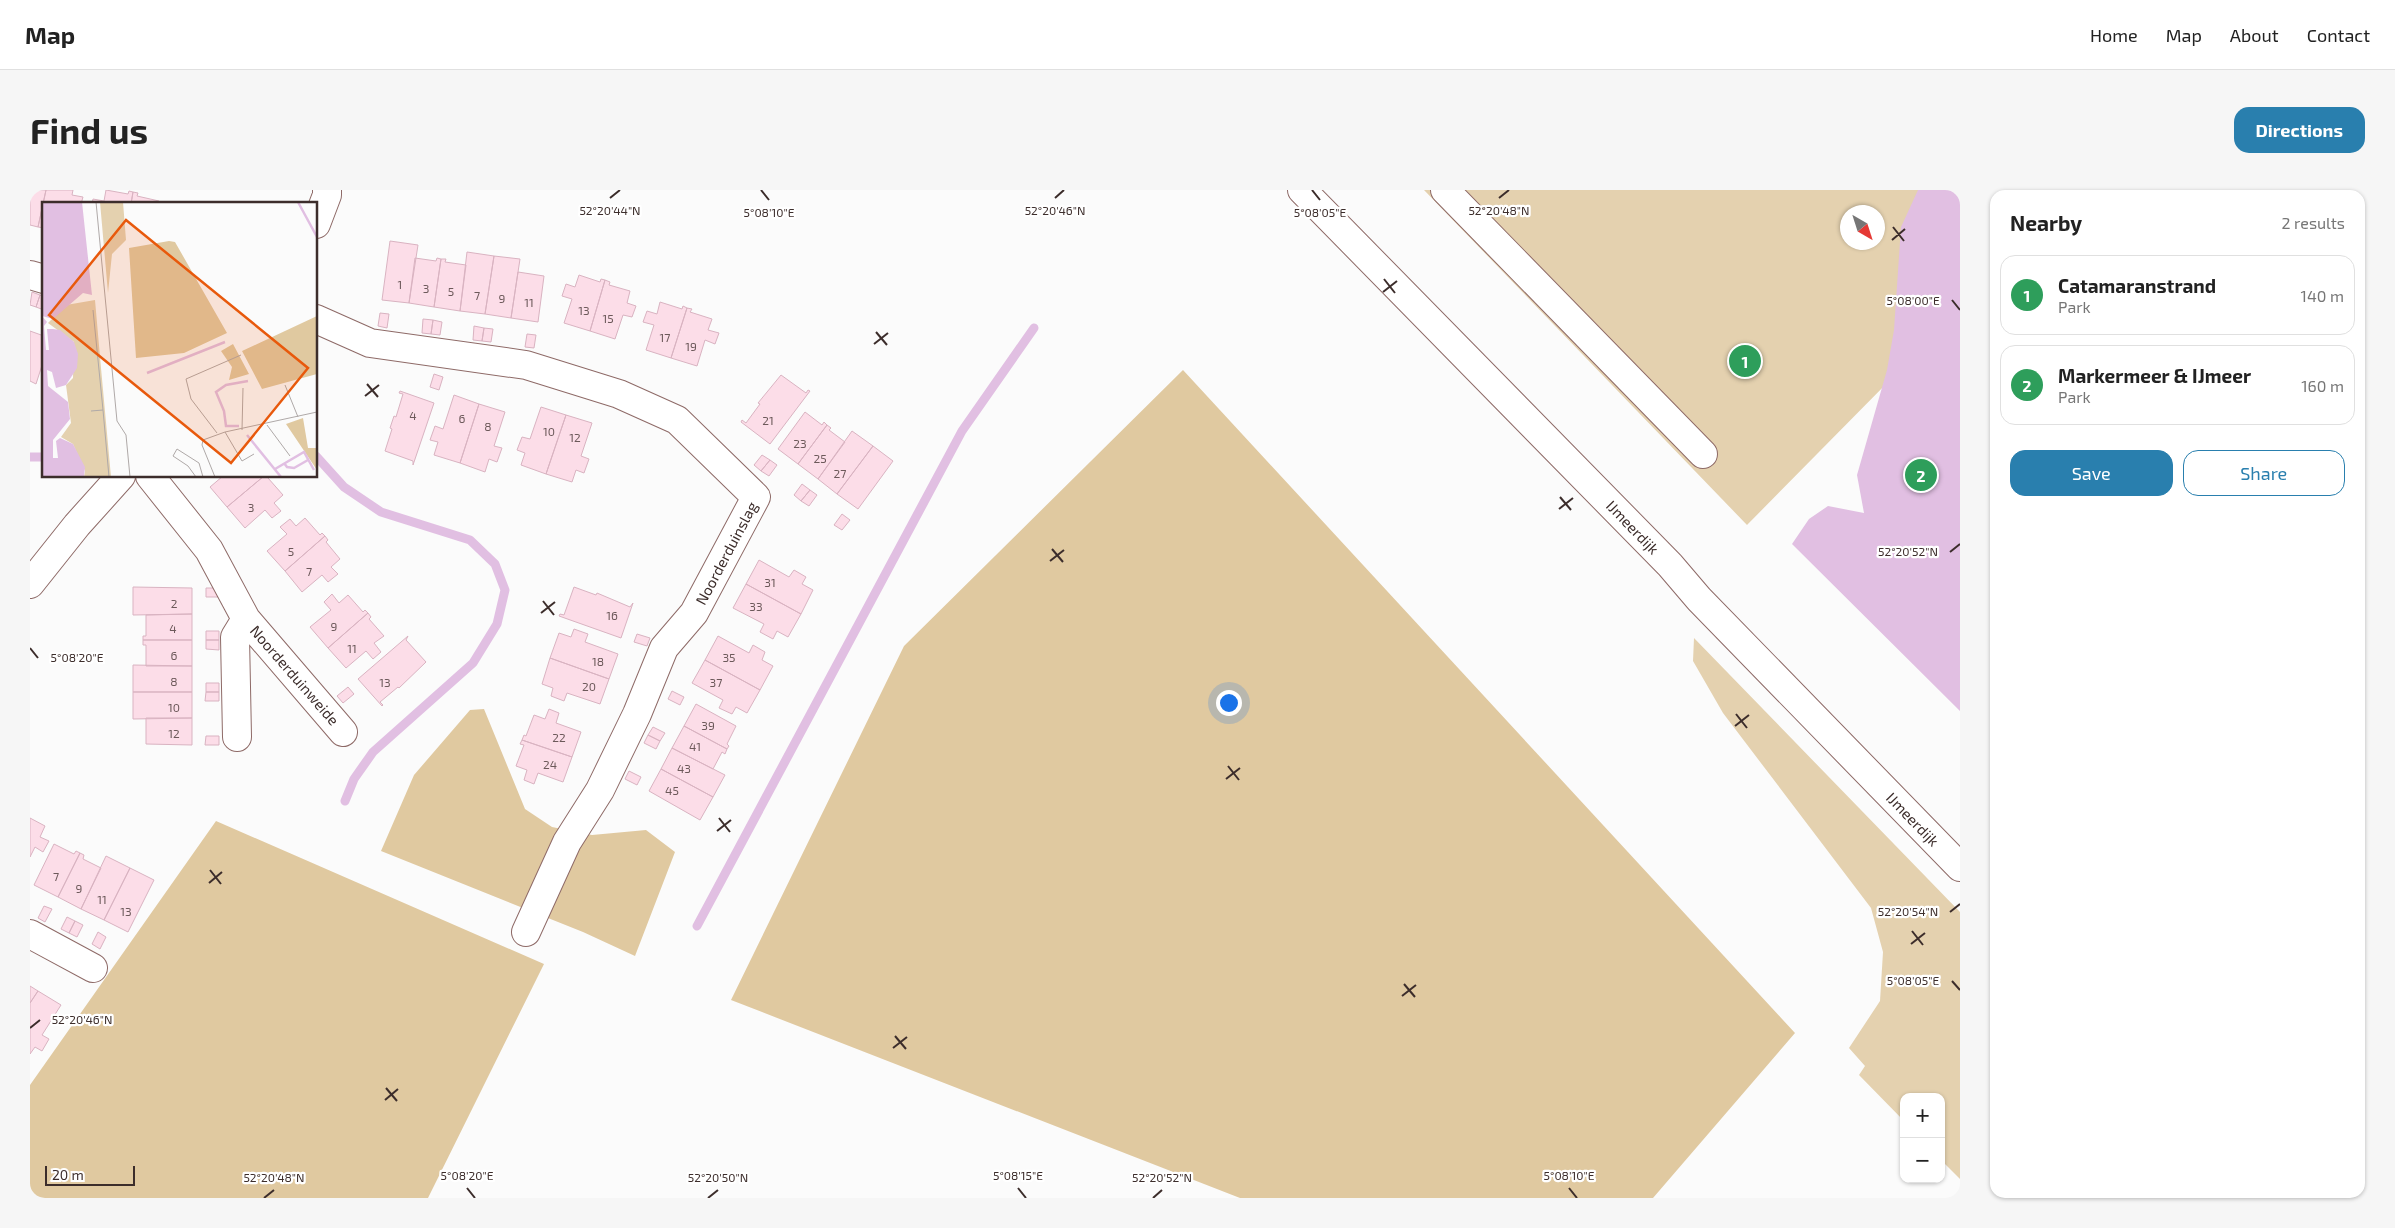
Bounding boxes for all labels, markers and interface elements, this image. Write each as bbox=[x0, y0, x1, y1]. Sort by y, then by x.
text: Map bbox=[25, 20, 75, 49]
text: Home bbox=[2090, 24, 2138, 46]
text: Map bbox=[2166, 24, 2202, 46]
text: About bbox=[2230, 24, 2279, 46]
text: Contact bbox=[2307, 24, 2370, 46]
button: Directions bbox=[2234, 107, 2365, 153]
text: Find us bbox=[30, 109, 148, 151]
inset map bbox=[42, 202, 318, 478]
text: 52°20'44"N bbox=[579, 203, 641, 217]
text: 52°20'46"N bbox=[1025, 203, 1085, 217]
text: 52°20'48"N bbox=[1468, 203, 1530, 217]
text: 5°08'10"E bbox=[744, 205, 795, 219]
text: 5°08'05"E bbox=[1294, 205, 1346, 219]
north arrow bbox=[1840, 205, 1885, 250]
text: Nearby bbox=[2010, 210, 2082, 235]
text: 2 results bbox=[2282, 213, 2345, 232]
text: Catamaranstrand bbox=[2058, 274, 2216, 297]
house number: 1 bbox=[398, 277, 402, 291]
house number: 3 bbox=[423, 281, 429, 295]
house number: 5 bbox=[448, 284, 454, 298]
text: 1 bbox=[2024, 286, 2030, 305]
text: 140 m bbox=[2301, 286, 2344, 305]
house number: 7 bbox=[474, 288, 480, 302]
house number: 9 bbox=[499, 291, 506, 305]
text: 5°08'00"E bbox=[1886, 293, 1940, 307]
house number: 11 bbox=[524, 295, 534, 309]
text: Park bbox=[2058, 297, 2091, 316]
house number: 13 bbox=[578, 303, 590, 317]
house number: 15 bbox=[602, 311, 614, 325]
house number: 17 bbox=[660, 330, 670, 344]
house number: 19 bbox=[685, 339, 697, 353]
pin: 1 bbox=[1729, 342, 1761, 380]
text: Markermeer & IJmeer bbox=[2058, 364, 2251, 387]
text: 2 bbox=[2022, 376, 2032, 395]
text: 160 m bbox=[2301, 376, 2344, 395]
text: Park bbox=[2058, 387, 2091, 406]
house number: 4 bbox=[409, 408, 417, 422]
house number: 6 bbox=[459, 411, 466, 425]
house number: 21 bbox=[762, 413, 774, 427]
house number: 8 bbox=[484, 419, 492, 433]
house number: 10 bbox=[543, 424, 555, 438]
house number: 12 bbox=[569, 430, 581, 444]
house number: 23 bbox=[793, 436, 807, 450]
button: Save bbox=[2010, 450, 2173, 496]
button: Share bbox=[2183, 450, 2345, 496]
house number: 25 bbox=[813, 451, 827, 465]
pin: 2 bbox=[1905, 456, 1937, 494]
house number: 27 bbox=[834, 466, 846, 480]
street label: IJmeerdijk bbox=[1602, 496, 1663, 559]
street label: Noorderduinslag bbox=[691, 498, 761, 608]
house number: 3 bbox=[248, 500, 254, 514]
house number: 5 bbox=[288, 544, 294, 558]
text: 52°20'52"N bbox=[1878, 544, 1938, 558]
house number: 7 bbox=[306, 564, 312, 578]
house number: 31 bbox=[764, 575, 776, 589]
house number: 2 bbox=[171, 596, 178, 610]
house number: 33 bbox=[749, 599, 763, 613]
house number: 16 bbox=[606, 608, 618, 622]
house number: 9 bbox=[331, 619, 338, 633]
house number: 4 bbox=[169, 621, 177, 635]
street label: Noorderduinweide bbox=[247, 621, 343, 729]
house number: 11 bbox=[347, 641, 357, 655]
house number: 6 bbox=[171, 648, 178, 662]
text: 5°08'20"E bbox=[51, 650, 104, 664]
house number: 35 bbox=[722, 650, 736, 664]
house number: 18 bbox=[592, 654, 604, 668]
house number: 8 bbox=[170, 674, 178, 688]
house number: 13 bbox=[379, 675, 391, 689]
house number: 37 bbox=[710, 675, 722, 689]
house number: 20 bbox=[582, 679, 596, 693]
your location bbox=[1216, 690, 1242, 716]
house number: 10 bbox=[168, 700, 180, 714]
house number: 39 bbox=[701, 718, 715, 732]
house number: 12 bbox=[168, 726, 180, 740]
house number: 22 bbox=[552, 730, 566, 744]
house number: 41 bbox=[689, 739, 701, 753]
house number: 24 bbox=[543, 757, 557, 771]
house number: 43 bbox=[677, 761, 691, 775]
house number: 45 bbox=[665, 783, 679, 797]
street label: IJmeerdijk bbox=[1882, 788, 1943, 851]
house number: 7 bbox=[53, 869, 59, 883]
house number: 9 bbox=[76, 881, 83, 895]
house number: 11 bbox=[97, 892, 107, 906]
house number: 13 bbox=[120, 904, 132, 918]
text: 52°20'54"N bbox=[1878, 904, 1938, 918]
text: 5°08'05"E bbox=[1887, 973, 1939, 987]
text: 52°20'46"N bbox=[52, 1012, 112, 1026]
map controls bbox=[1900, 1093, 1945, 1183]
button: + bbox=[1900, 1093, 1945, 1138]
button: − bbox=[1900, 1138, 1945, 1183]
scale bar bbox=[45, 1163, 135, 1186]
text: 20 m bbox=[52, 1166, 84, 1183]
text: 5°08'20"E bbox=[441, 1168, 494, 1182]
text: 5°08'15"E bbox=[993, 1168, 1043, 1182]
text: 5°08'10"E bbox=[1544, 1168, 1595, 1182]
text: 52°20'48"N bbox=[243, 1170, 305, 1184]
text: 52°20'50"N bbox=[688, 1170, 748, 1184]
text: 52°20'52"N bbox=[1132, 1170, 1192, 1184]

